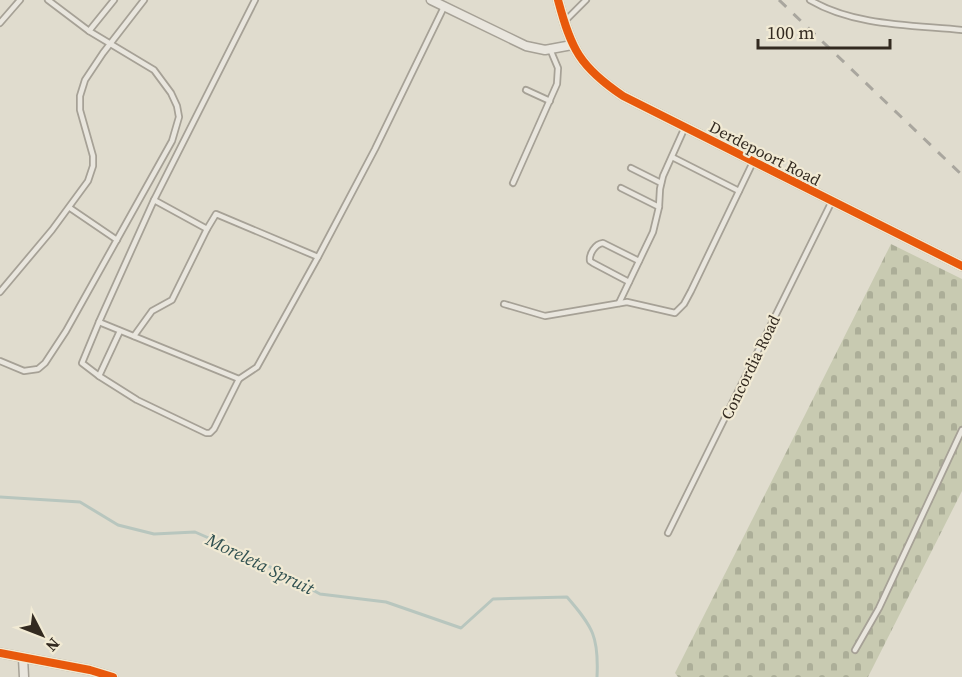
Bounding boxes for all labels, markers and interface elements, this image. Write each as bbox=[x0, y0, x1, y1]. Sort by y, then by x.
scale bar bbox=[758, 12, 890, 50]
text: 100 m bbox=[767, 20, 814, 45]
street label: Derdepoort Road bbox=[705, 115, 825, 191]
street label: Concordia Road bbox=[715, 311, 785, 423]
water label: Moreleta Spruit bbox=[201, 526, 319, 601]
north arrow bbox=[12, 605, 72, 665]
text: N bbox=[41, 633, 65, 657]

